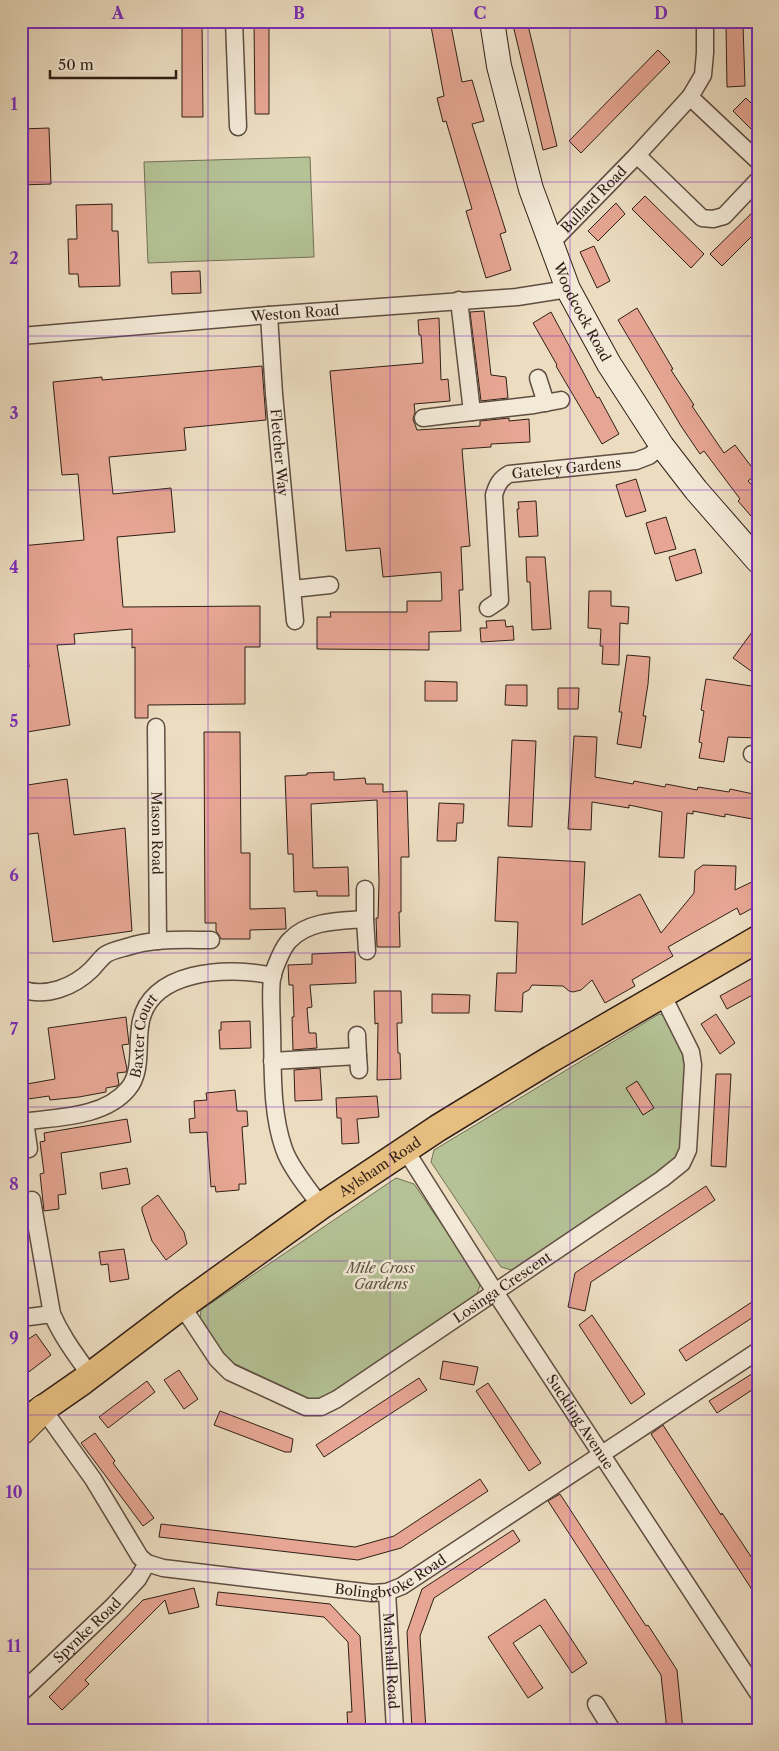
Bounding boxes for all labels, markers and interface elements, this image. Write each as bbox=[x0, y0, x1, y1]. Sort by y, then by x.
text: A bbox=[111, 3, 125, 23]
text: B bbox=[293, 3, 305, 23]
text: C bbox=[474, 3, 486, 23]
text: D bbox=[654, 3, 668, 23]
scale bar bbox=[50, 48, 176, 80]
text: 50 m bbox=[58, 55, 94, 74]
text: 1 bbox=[10, 94, 18, 114]
street label: Bullard Road bbox=[557, 162, 631, 237]
text: 2 bbox=[9, 248, 19, 268]
street label: Woodcock Road bbox=[550, 259, 615, 365]
street label: Weston Road bbox=[249, 301, 340, 326]
text: 3 bbox=[9, 403, 19, 423]
street label: Fletcher Way bbox=[266, 408, 292, 497]
street label: Gateley Gardens bbox=[511, 454, 622, 483]
text: 4 bbox=[9, 557, 19, 577]
text: 5 bbox=[10, 711, 19, 731]
street label: Mason Road bbox=[148, 791, 166, 875]
text: 6 bbox=[9, 865, 19, 885]
street label: Baxter Court bbox=[126, 990, 161, 1080]
text: 7 bbox=[10, 1019, 19, 1039]
street label: Aylsham Road bbox=[334, 1133, 425, 1201]
text: 8 bbox=[9, 1174, 19, 1194]
street label: Losinga Crescent bbox=[450, 1248, 555, 1327]
park label: Mile Cross Gardens bbox=[345, 1259, 416, 1293]
text: 9 bbox=[9, 1328, 19, 1348]
street label: Suckling Avenue bbox=[542, 1371, 618, 1473]
text: 10 bbox=[5, 1482, 23, 1502]
street label: Bolingbroke Road bbox=[334, 1550, 450, 1602]
street label: Spynke Road bbox=[49, 1594, 125, 1667]
street label: Marshall Road bbox=[379, 1612, 403, 1710]
text: 11 bbox=[7, 1636, 22, 1656]

